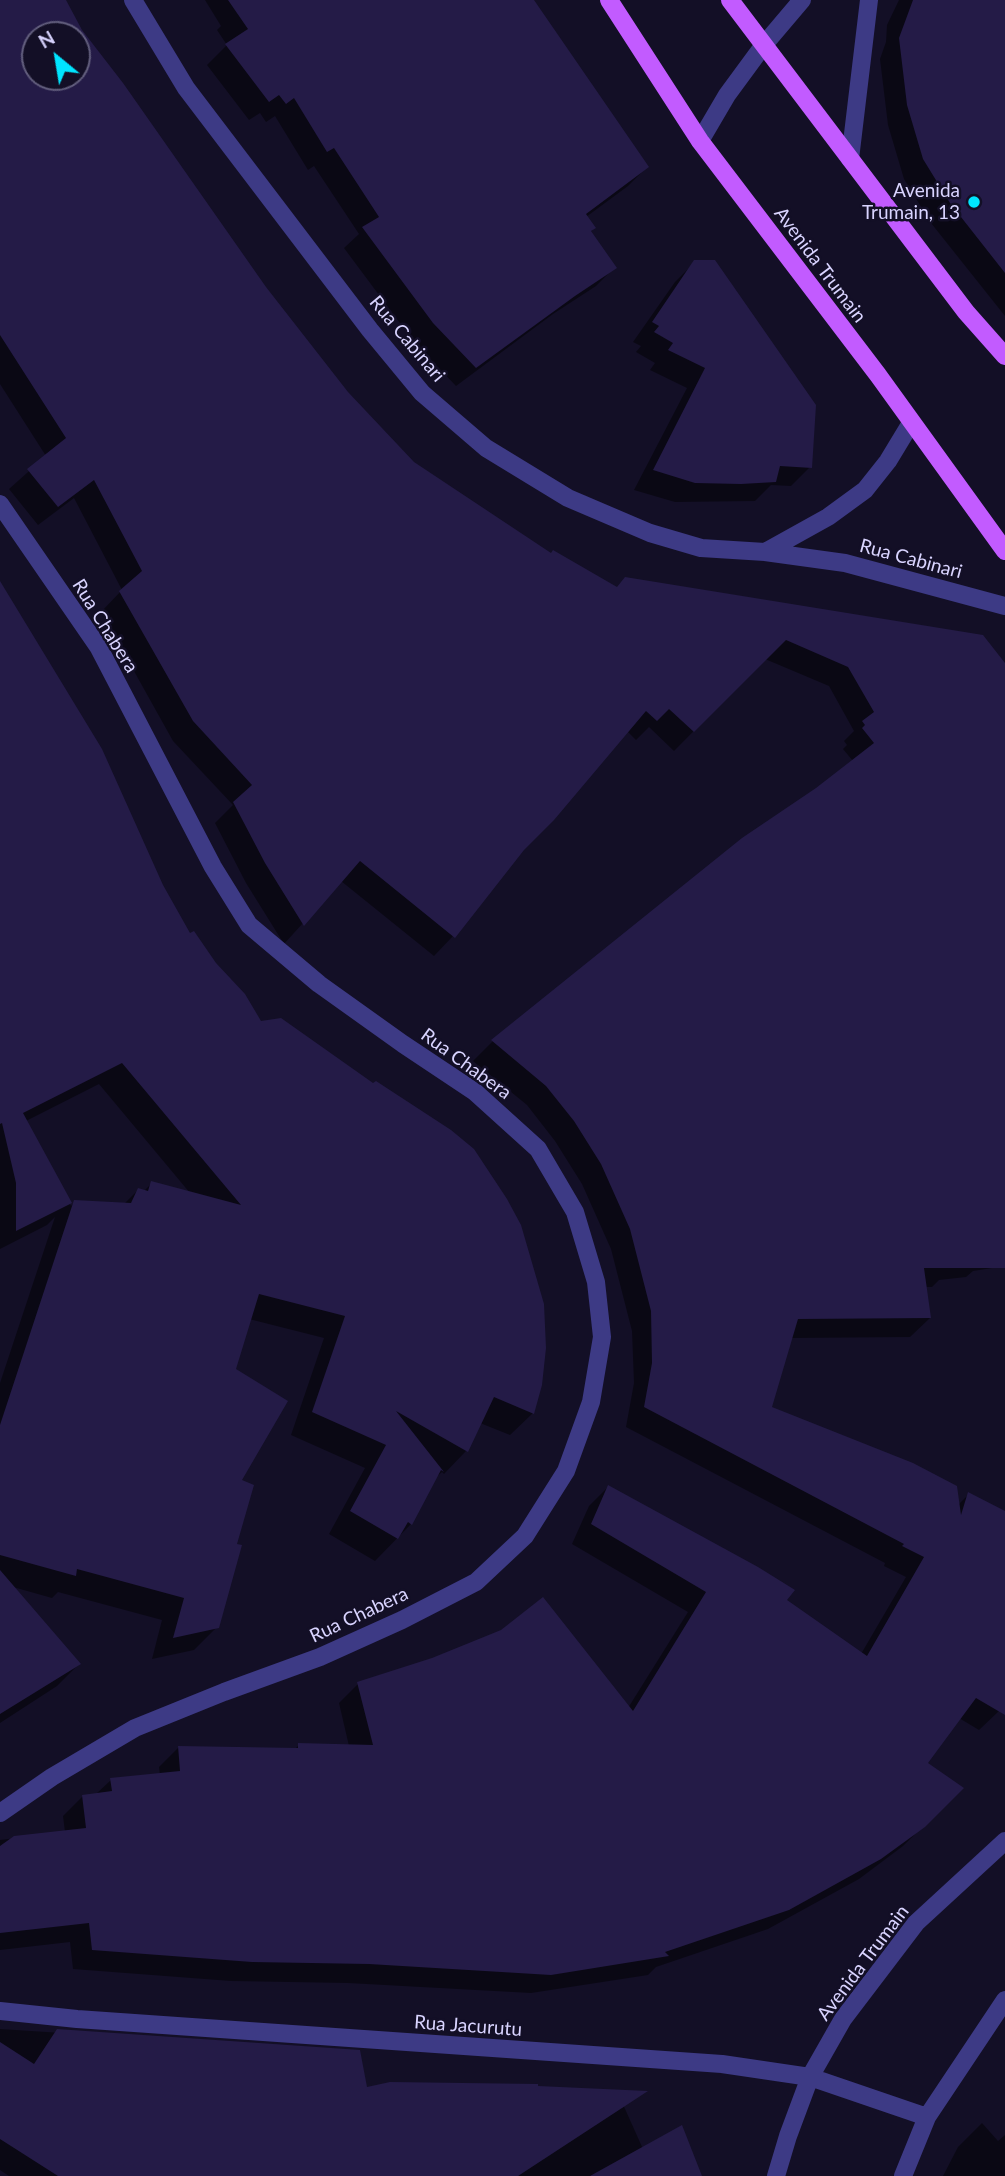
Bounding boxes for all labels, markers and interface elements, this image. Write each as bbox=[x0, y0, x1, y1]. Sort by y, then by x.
north arrow bbox=[21, 21, 91, 91]
text: N bbox=[34, 25, 58, 53]
place label: Avenida Trumain, 13 bbox=[862, 180, 960, 224]
marker: Avenida Trumain, 13 bbox=[966, 194, 982, 210]
street label: Avenida Trumain bbox=[769, 203, 871, 327]
street label: Rua Cabinari bbox=[364, 291, 450, 387]
street label: Rua Cabinari bbox=[857, 534, 965, 584]
street label: Rua Chabera bbox=[67, 575, 143, 677]
street label: Rua Chabera bbox=[416, 1024, 516, 1104]
street label: Rua Chabera bbox=[306, 1582, 412, 1648]
street label: Avenida Trumain bbox=[812, 1901, 914, 2025]
street label: Rua Jacurutu bbox=[413, 2011, 523, 2041]

